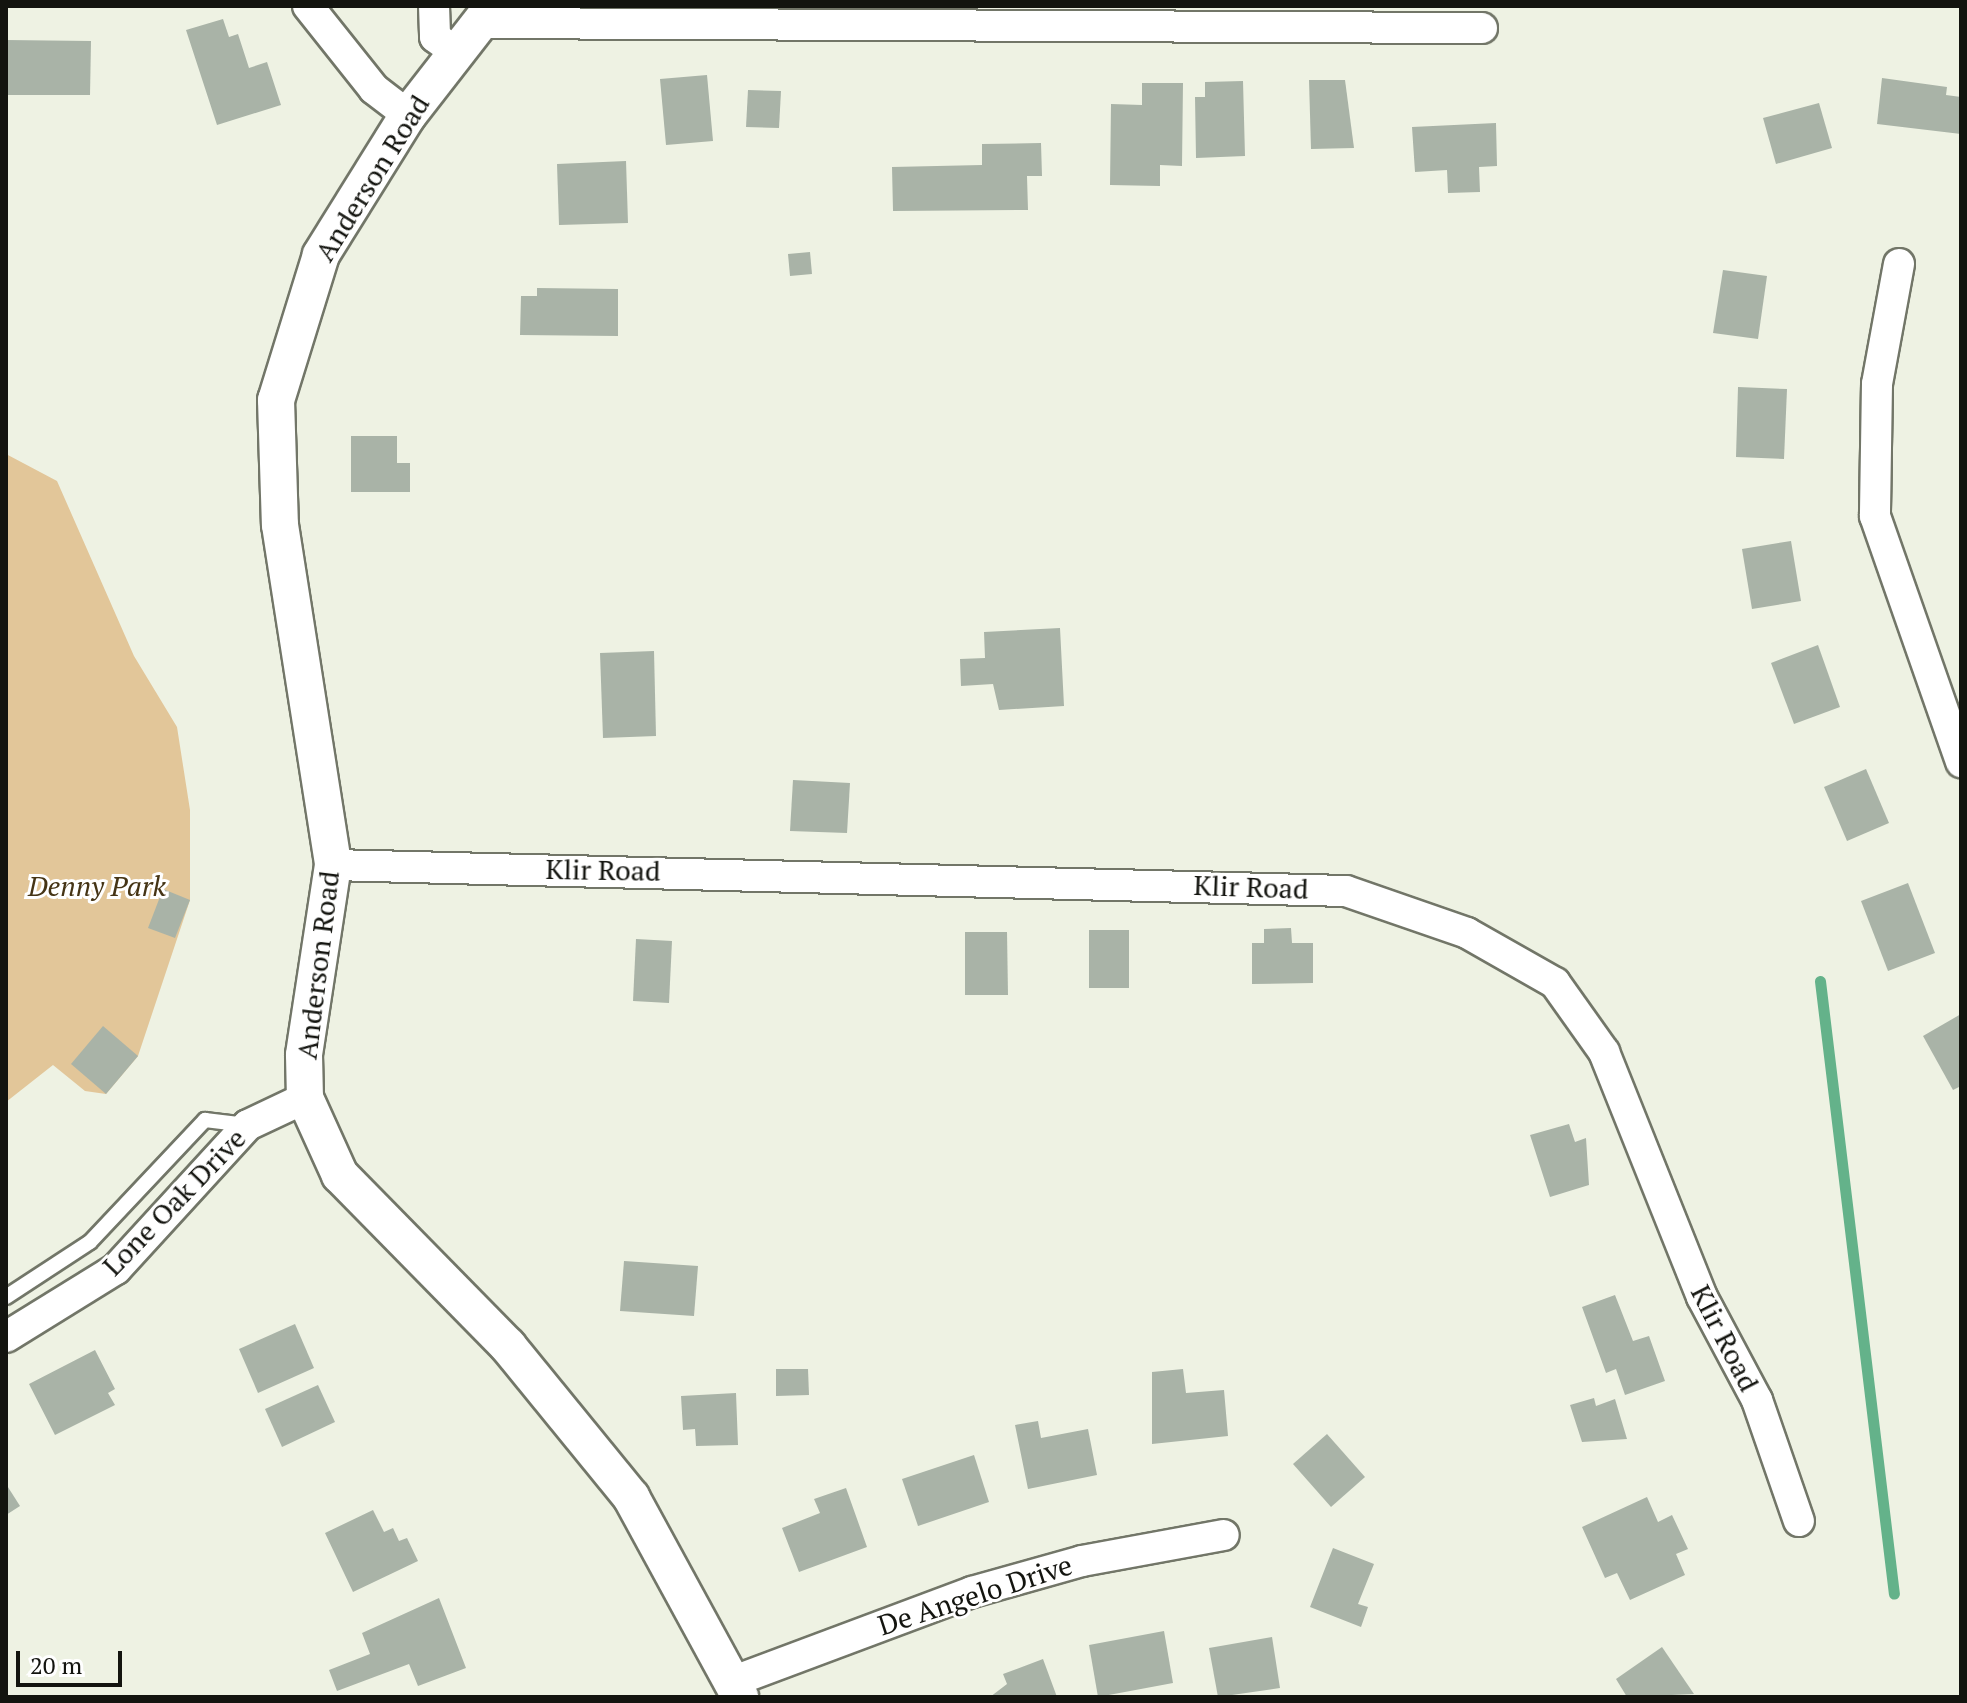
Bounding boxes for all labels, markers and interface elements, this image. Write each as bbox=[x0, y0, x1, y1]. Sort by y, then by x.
street label: Anderson Road bbox=[308, 89, 436, 267]
street label: Klir Road bbox=[545, 852, 661, 888]
street label: Klir Road bbox=[1193, 868, 1309, 906]
park label: Denny Park bbox=[28, 869, 166, 903]
street label: Anderson Road bbox=[290, 869, 346, 1061]
street label: Lone Oak Drive bbox=[95, 1122, 253, 1282]
street label: Klir Road bbox=[1684, 1279, 1766, 1397]
street label: De Angelo Drive bbox=[873, 1548, 1077, 1642]
scale bar bbox=[20, 1635, 126, 1685]
text: 20 m bbox=[30, 1649, 82, 1681]

